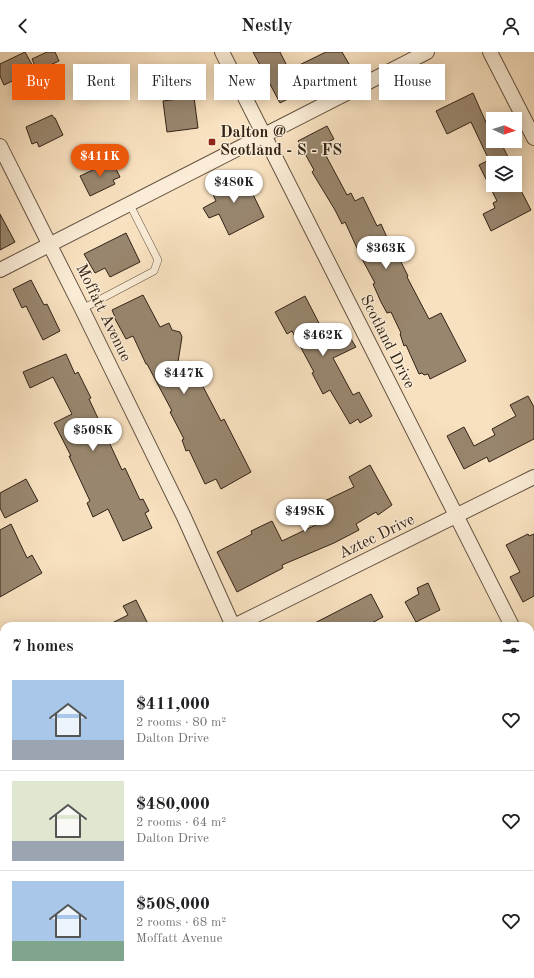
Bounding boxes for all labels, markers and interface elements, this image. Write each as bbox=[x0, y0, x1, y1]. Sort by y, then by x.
icon: back bbox=[12, 15, 34, 37]
icon: person bbox=[500, 15, 522, 37]
text: Nestly bbox=[241, 17, 293, 35]
chip: Buy bbox=[12, 64, 65, 100]
chip: Rent bbox=[73, 64, 130, 100]
chip: Filters bbox=[138, 64, 206, 100]
chip: New bbox=[214, 64, 270, 100]
chip: Apartment bbox=[278, 64, 371, 100]
chip: House bbox=[379, 64, 445, 100]
north arrow bbox=[486, 112, 522, 148]
map controls bbox=[486, 112, 522, 192]
place label: Dalton @ Scotland - S - FS bbox=[220, 125, 342, 159]
marker: Dalton @ Scotland - S - FS bbox=[207, 137, 217, 147]
pin: $411K bbox=[72, 144, 128, 178]
text: $411K bbox=[80, 150, 120, 163]
button: layers bbox=[486, 156, 522, 192]
pin: $480K bbox=[206, 170, 262, 204]
text: $480K bbox=[214, 176, 254, 189]
pin: $363K bbox=[358, 236, 414, 270]
text: $363K bbox=[366, 242, 406, 255]
street label: Moffatt Avenue bbox=[73, 262, 133, 364]
street label: Scotland Drive bbox=[357, 293, 417, 391]
pin: $462K bbox=[295, 323, 351, 357]
text: $462K bbox=[303, 329, 343, 342]
pin: $447K bbox=[156, 361, 212, 395]
text: $447K bbox=[164, 367, 204, 380]
pin: $508K bbox=[65, 418, 121, 452]
text: $508K bbox=[73, 424, 113, 437]
pin: $498K bbox=[277, 499, 333, 533]
text: $498K bbox=[285, 505, 325, 518]
street label: Aztec Drive bbox=[337, 512, 417, 562]
icon: filters bbox=[500, 635, 522, 657]
text: 7 homes bbox=[12, 638, 74, 655]
icon: home bbox=[44, 696, 92, 744]
text: $411,000 bbox=[136, 696, 210, 713]
icon: heart bbox=[500, 709, 522, 731]
text: 2 rooms · 80 m² bbox=[136, 716, 226, 729]
text: Dalton Drive bbox=[136, 732, 209, 745]
text: $480,000 bbox=[136, 796, 210, 813]
icon: home bbox=[44, 797, 92, 845]
icon: heart bbox=[500, 810, 522, 832]
text: 2 rooms · 64 m² bbox=[136, 816, 226, 829]
text: Dalton Drive bbox=[136, 832, 209, 845]
text: $508,000 bbox=[136, 896, 210, 913]
icon: home bbox=[44, 897, 92, 945]
icon: heart bbox=[500, 910, 522, 932]
text: 2 rooms · 68 m² bbox=[136, 916, 226, 929]
text: Moffatt Avenue bbox=[136, 932, 222, 945]

